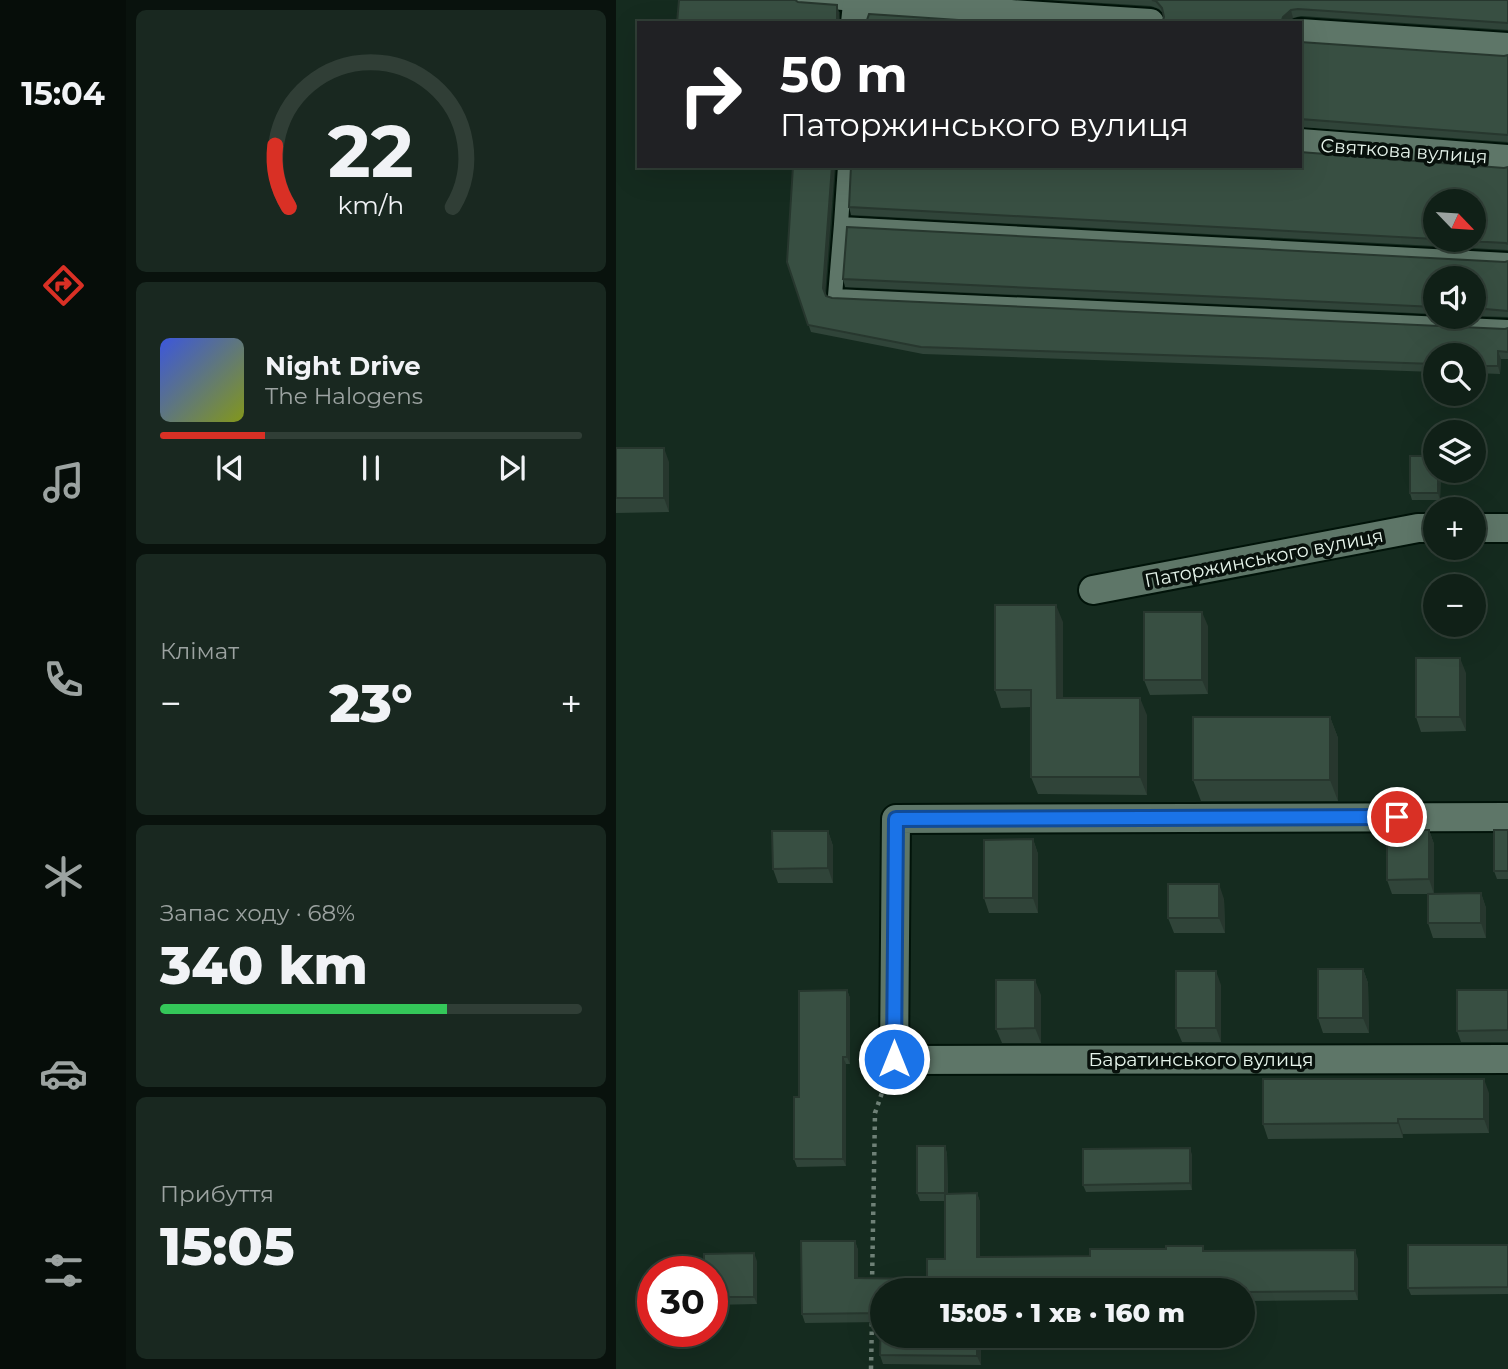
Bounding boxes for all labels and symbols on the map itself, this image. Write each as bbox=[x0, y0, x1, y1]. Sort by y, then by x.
street label: Святкова вулиця bbox=[1320, 134, 1488, 168]
north arrow bbox=[1423, 189, 1486, 252]
street label: Паторжинського вулиця bbox=[1143, 524, 1385, 592]
pin bbox=[1367, 787, 1427, 847]
position arrow bbox=[857, 1022, 931, 1096]
street label: Баратинського вулиця bbox=[1089, 1048, 1313, 1071]
speed limit sign: 30 bbox=[637, 1256, 728, 1347]

